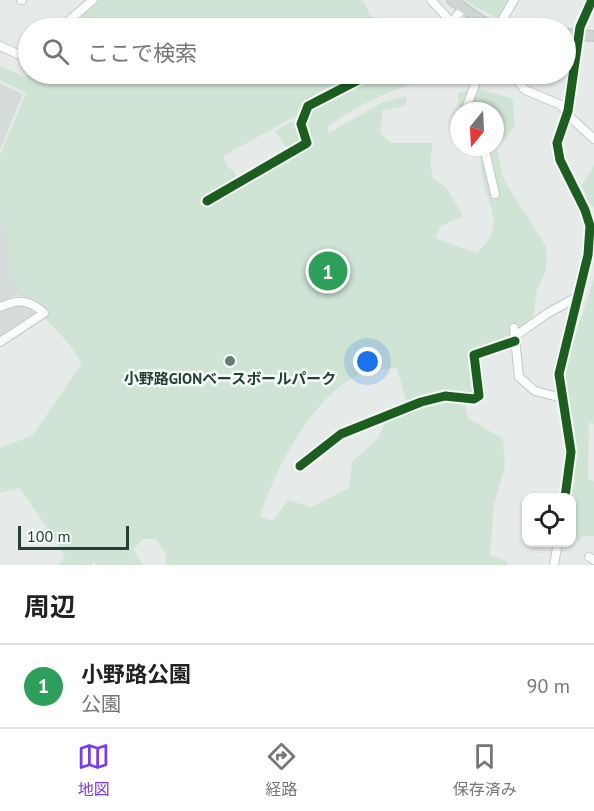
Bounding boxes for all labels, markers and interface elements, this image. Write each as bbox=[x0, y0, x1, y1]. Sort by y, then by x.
search box bbox=[18, 18, 576, 84]
icon: search bbox=[39, 35, 72, 68]
text: ここで検索 bbox=[87, 39, 197, 67]
north arrow bbox=[450, 102, 504, 156]
pin: 1 bbox=[308, 248, 348, 294]
your location bbox=[353, 347, 382, 376]
marker: 小野路GIONベースボールパーク bbox=[223, 354, 237, 368]
place label: 小野路GIONベースボールパーク bbox=[124, 369, 336, 388]
map controls bbox=[522, 493, 576, 547]
button: locate bbox=[522, 493, 576, 547]
scale bar bbox=[18, 523, 129, 550]
text: 100 m bbox=[27, 526, 70, 546]
text: 周辺 bbox=[24, 590, 76, 623]
text: 小野路公園 bbox=[81, 660, 191, 688]
text: 1 bbox=[38, 673, 49, 699]
text: 90 m bbox=[527, 673, 570, 699]
text: 公園 bbox=[81, 691, 121, 717]
tab: 地図 bbox=[77, 740, 110, 800]
tab: 経路 bbox=[265, 740, 298, 800]
tab: 保存済み bbox=[453, 740, 517, 800]

